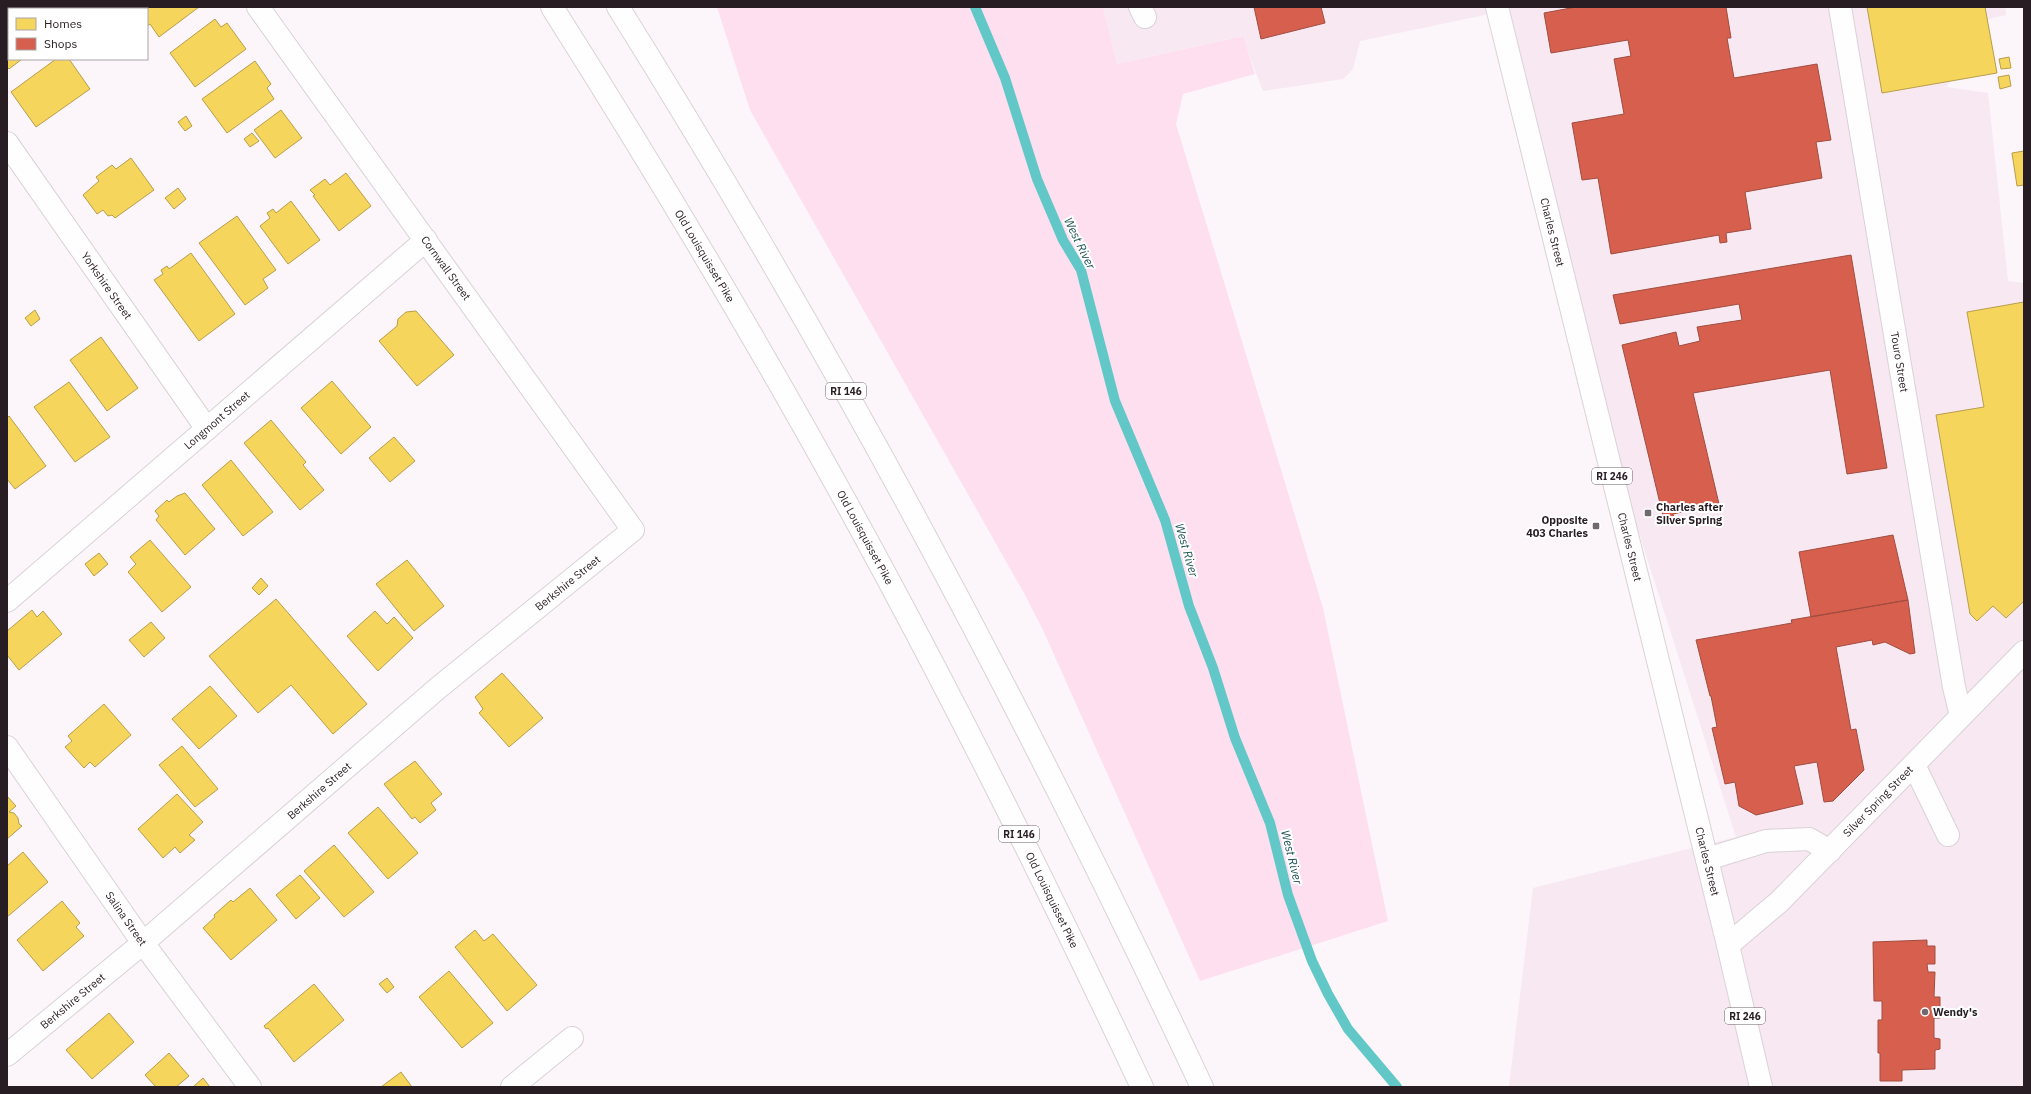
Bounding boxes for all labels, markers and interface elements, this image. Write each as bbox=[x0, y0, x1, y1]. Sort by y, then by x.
legend bbox=[8, 8, 148, 60]
text: Homes bbox=[44, 16, 82, 31]
text: Shops bbox=[44, 36, 77, 51]
street label: Charles Street bbox=[1537, 196, 1568, 268]
street label: Old Louisquisset Pike bbox=[672, 207, 738, 305]
water label: West River bbox=[1061, 215, 1099, 272]
street label: Cornwall Street bbox=[418, 233, 474, 303]
street label: Yorkshire Street bbox=[78, 249, 135, 322]
street label: Touro Street bbox=[1888, 331, 1911, 393]
road number: RI 146 bbox=[826, 383, 866, 399]
street label: Longmont Street bbox=[181, 388, 253, 452]
road number: RI 246 bbox=[1592, 468, 1632, 484]
street label: Old Louisquisset Pike bbox=[834, 488, 897, 587]
place label: Charles after Silver Spring bbox=[1656, 500, 1724, 527]
marker: Charles after Silver Spring bbox=[1643, 508, 1653, 518]
street label: Charles Street bbox=[1615, 511, 1645, 583]
place label: Opposite 403 Charles bbox=[1526, 513, 1588, 540]
water label: West River bbox=[1172, 521, 1202, 579]
marker: Opposite 403 Charles bbox=[1591, 521, 1601, 531]
street label: Berkshire Street bbox=[532, 552, 603, 614]
street label: Berkshire Street bbox=[284, 759, 354, 822]
street label: Silver Spring Street bbox=[1840, 762, 1916, 840]
road number: RI 146 bbox=[999, 826, 1039, 842]
street label: Charles Street bbox=[1692, 826, 1723, 897]
water label: West River bbox=[1278, 828, 1306, 886]
street label: Old Louisquisset Pike bbox=[1023, 850, 1082, 950]
street label: Salina Street bbox=[102, 889, 150, 949]
street label: Berkshire Street bbox=[37, 970, 108, 1032]
place label: Wendy's bbox=[1933, 1005, 1978, 1019]
marker: Wendy's bbox=[1920, 1007, 1930, 1017]
road number: RI 246 bbox=[1725, 1008, 1765, 1024]

